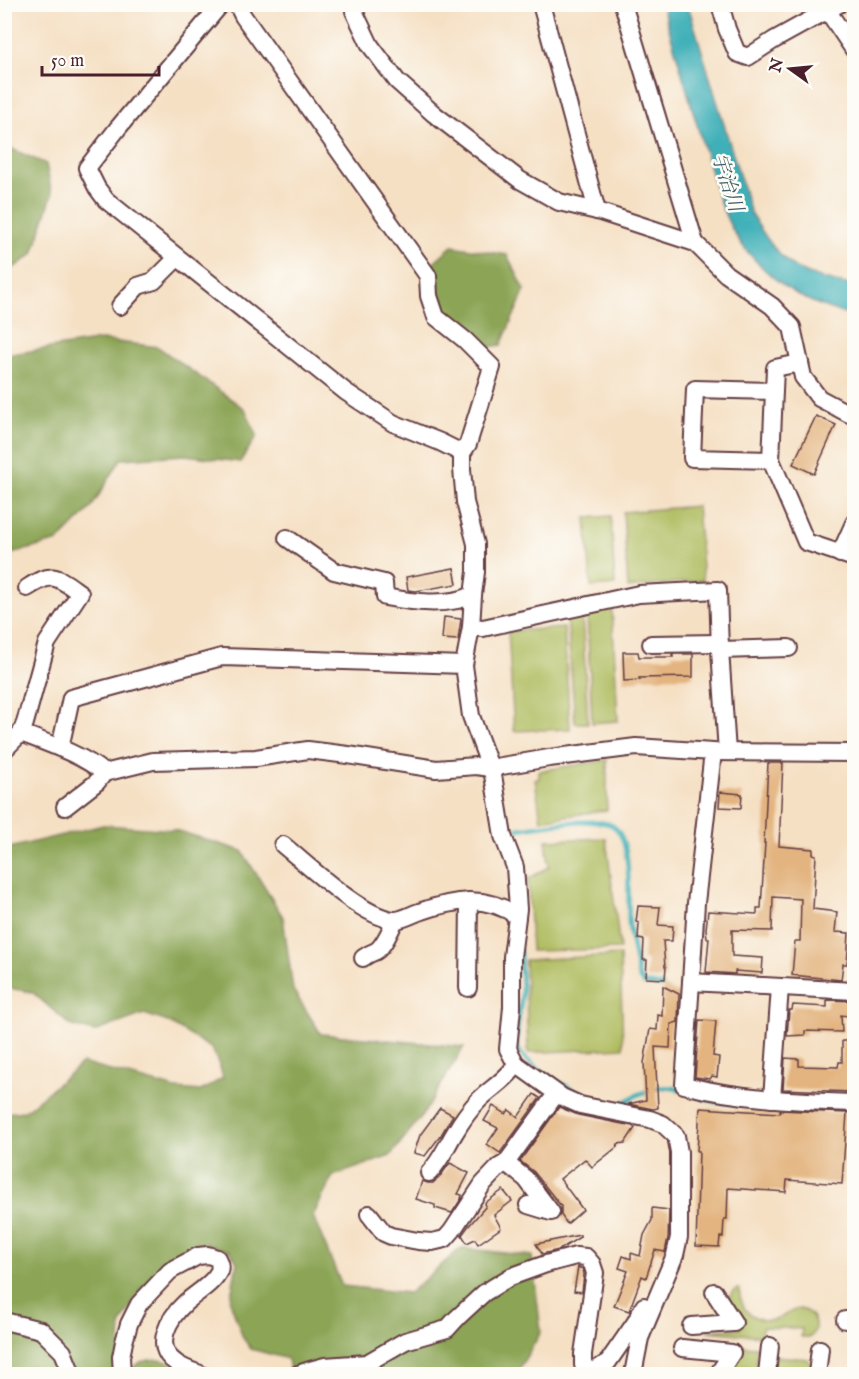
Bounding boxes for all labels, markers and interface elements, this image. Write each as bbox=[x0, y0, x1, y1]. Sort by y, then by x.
scale bar bbox=[42, 39, 159, 77]
north arrow bbox=[760, 39, 820, 99]
text: 50 m bbox=[51, 50, 84, 73]
text: N bbox=[766, 56, 789, 76]
water label: 宇治川 bbox=[705, 150, 748, 217]

